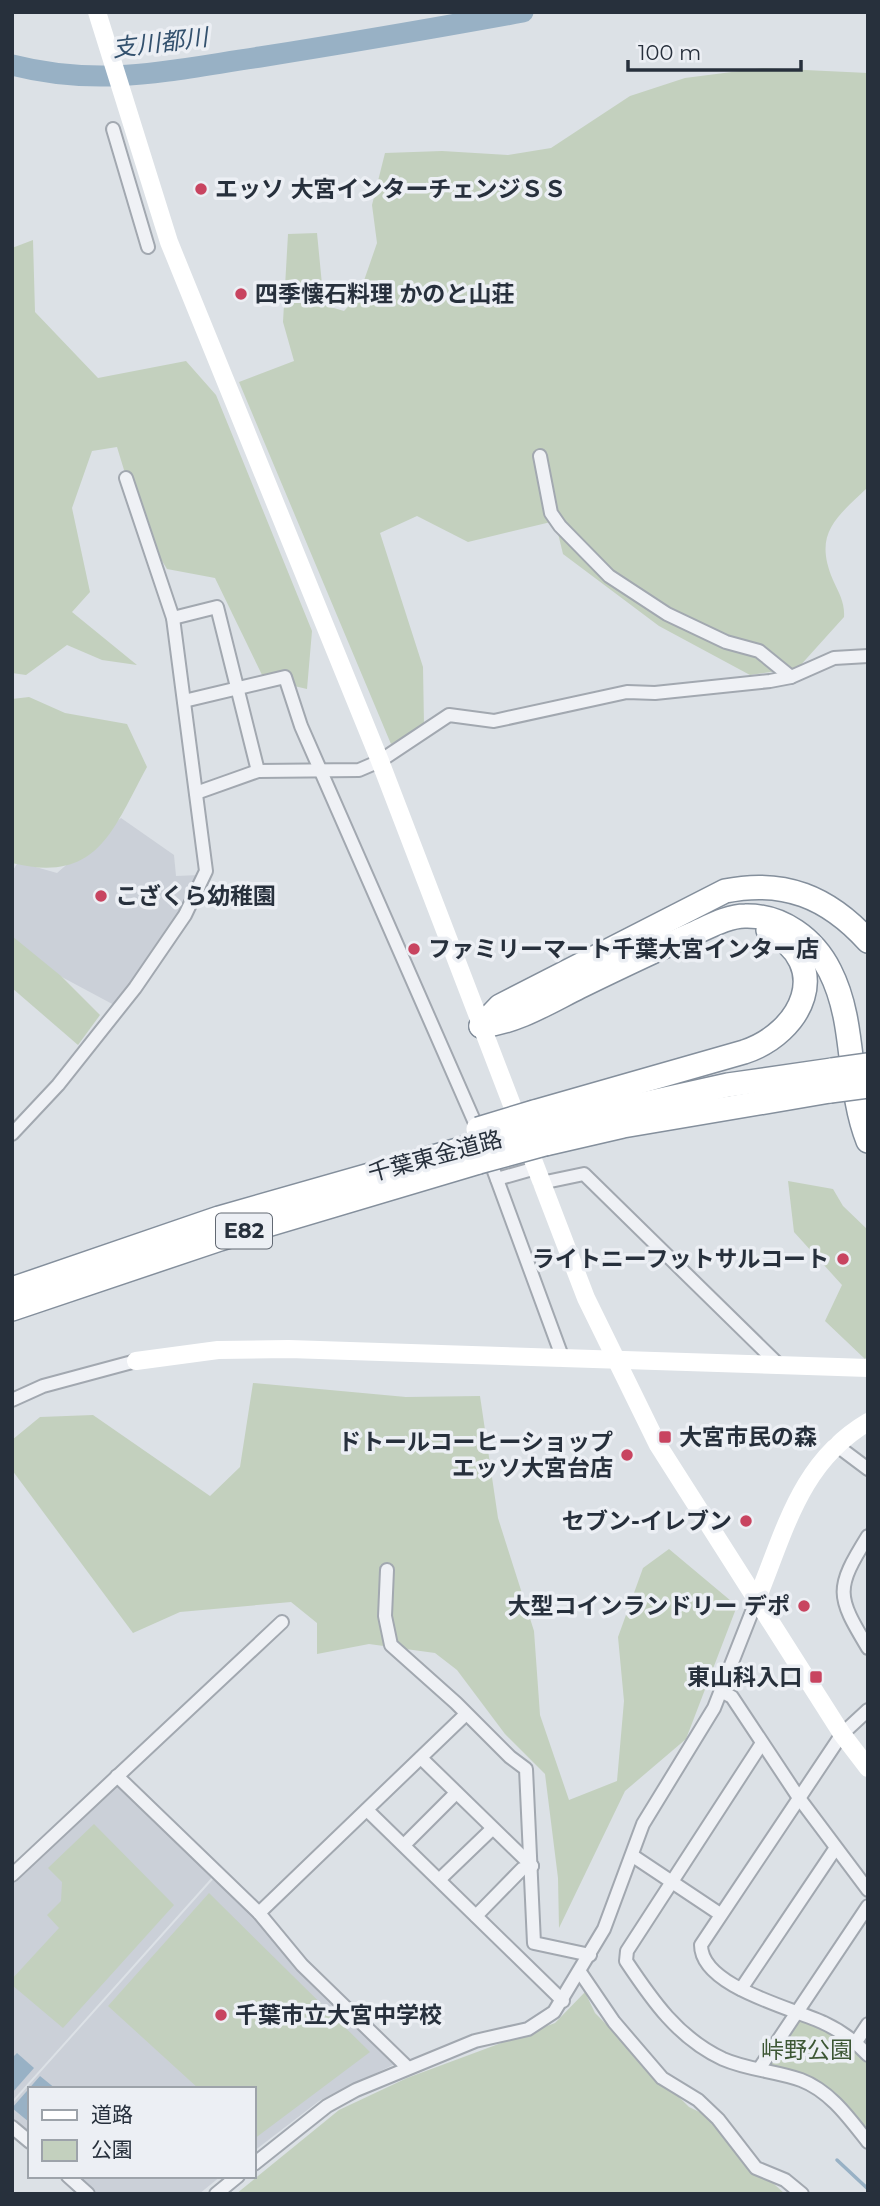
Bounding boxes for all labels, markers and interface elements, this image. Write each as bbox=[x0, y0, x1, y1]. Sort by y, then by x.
water label: 支川都川 bbox=[111, 22, 212, 63]
scale bar bbox=[628, 28, 801, 72]
text: 100 m bbox=[638, 40, 701, 65]
place label: エッソ 大宮インターチェンジＳＳ bbox=[215, 175, 567, 203]
marker: エッソ 大宮インターチェンジＳＳ bbox=[193, 181, 209, 197]
place label: 四季懐石料理 かのと山荘 bbox=[255, 280, 515, 308]
marker: 四季懐石料理 かのと山荘 bbox=[233, 286, 249, 302]
place label: こざくら幼稚園 bbox=[115, 882, 276, 910]
marker: こざくら幼稚園 bbox=[93, 888, 109, 904]
place label: ファミリーマート千葉大宮インター店 bbox=[428, 935, 819, 963]
marker: ファミリーマート千葉大宮インター店 bbox=[406, 941, 422, 957]
street label: 千葉東金道路 bbox=[365, 1125, 505, 1187]
road number: E82 bbox=[216, 1214, 272, 1248]
place label: ライトニーフットサルコート bbox=[532, 1245, 829, 1273]
marker: ライトニーフットサルコート bbox=[835, 1251, 851, 1267]
place label: 大宮市民の森 bbox=[679, 1423, 817, 1451]
place label: ドトールコーヒーショップ エッソ大宮台店 bbox=[338, 1428, 613, 1482]
marker: 大宮市民の森 bbox=[657, 1429, 673, 1445]
marker: ドトールコーヒーショップ エッソ大宮台店 bbox=[619, 1447, 635, 1463]
place label: セブン-イレブン bbox=[562, 1507, 732, 1535]
marker: セブン-イレブン bbox=[738, 1513, 754, 1529]
place label: 大型コインランドリー デポ bbox=[507, 1592, 790, 1620]
marker: 大型コインランドリー デポ bbox=[796, 1598, 812, 1614]
place label: 東山科入口 bbox=[687, 1663, 802, 1691]
marker: 東山科入口 bbox=[808, 1669, 824, 1685]
place label: 千葉市立大宮中学校 bbox=[235, 2001, 442, 2029]
marker: 千葉市立大宮中学校 bbox=[213, 2007, 229, 2023]
park label: 峠野公園 bbox=[761, 2036, 853, 2064]
legend bbox=[28, 2087, 256, 2178]
text: 道路 bbox=[91, 2102, 133, 2127]
text: 公園 bbox=[91, 2137, 133, 2162]

